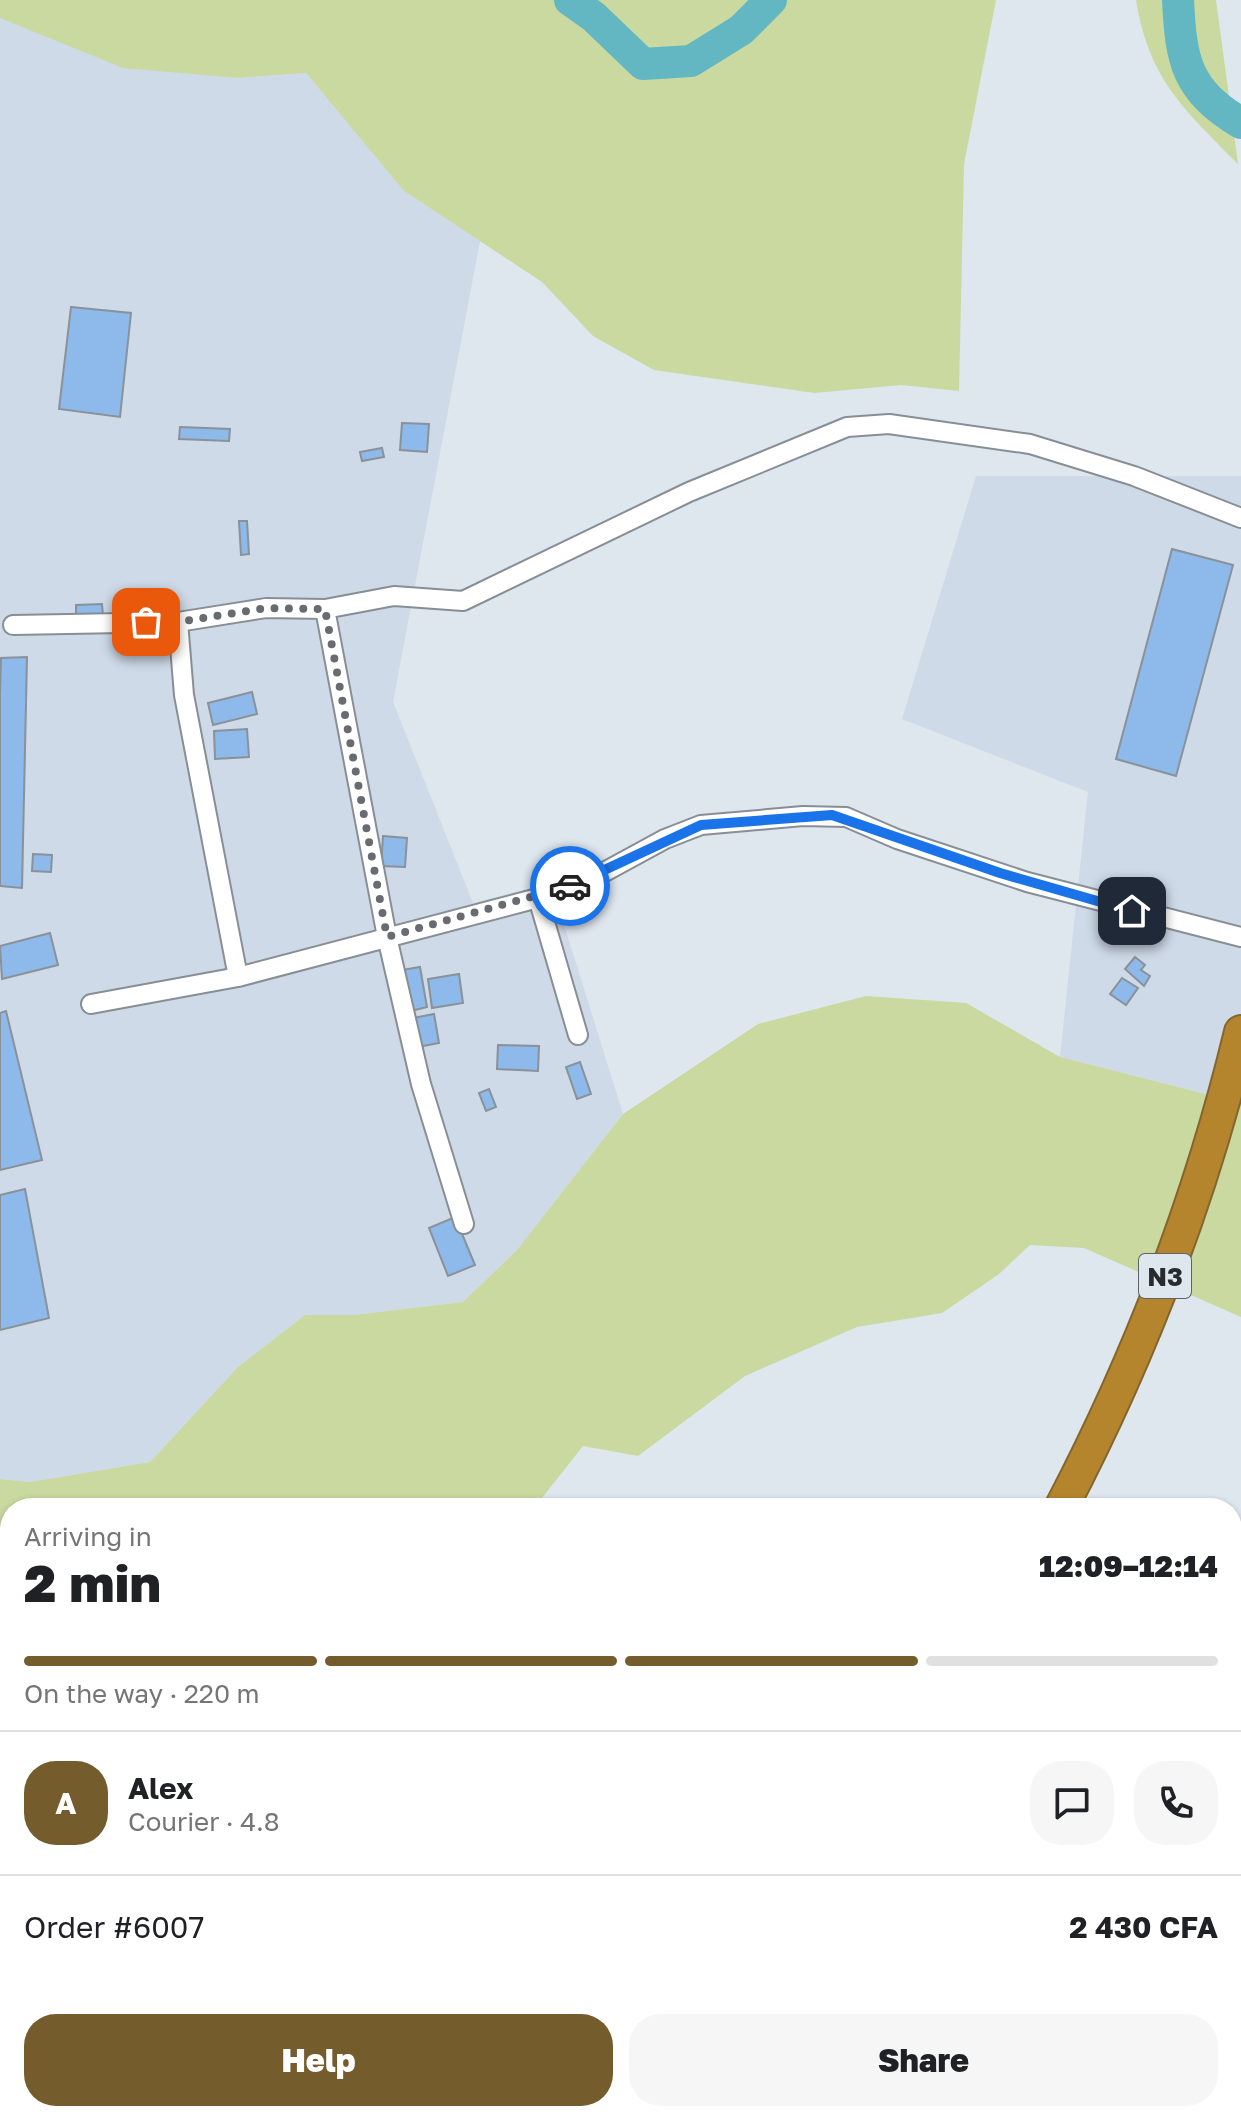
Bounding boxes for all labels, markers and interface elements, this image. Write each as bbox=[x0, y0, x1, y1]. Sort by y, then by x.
pin bbox=[112, 588, 180, 656]
icon: bag bbox=[124, 600, 168, 644]
courier bbox=[530, 846, 610, 926]
icon: car bbox=[548, 864, 592, 908]
pin bbox=[1098, 877, 1166, 945]
icon: home bbox=[1110, 889, 1154, 933]
road number: N3 bbox=[1139, 1254, 1191, 1298]
text: Arriving in bbox=[24, 1521, 152, 1552]
text: 12:09–12:14 bbox=[1039, 1548, 1218, 1584]
text: 2 min bbox=[24, 1551, 161, 1613]
text: On the way · 220 m bbox=[24, 1678, 260, 1709]
button: chat bbox=[1030, 1761, 1114, 1845]
button: phone bbox=[1134, 1761, 1218, 1845]
text: Alex bbox=[128, 1770, 193, 1806]
text: A bbox=[55, 1785, 77, 1821]
text: Courier · 4.8 bbox=[128, 1806, 280, 1837]
text: Order #6007 bbox=[24, 1909, 204, 1945]
text: 2 430 CFA bbox=[1069, 1909, 1218, 1945]
button: Help bbox=[24, 2014, 613, 2106]
button: Share bbox=[629, 2014, 1218, 2106]

